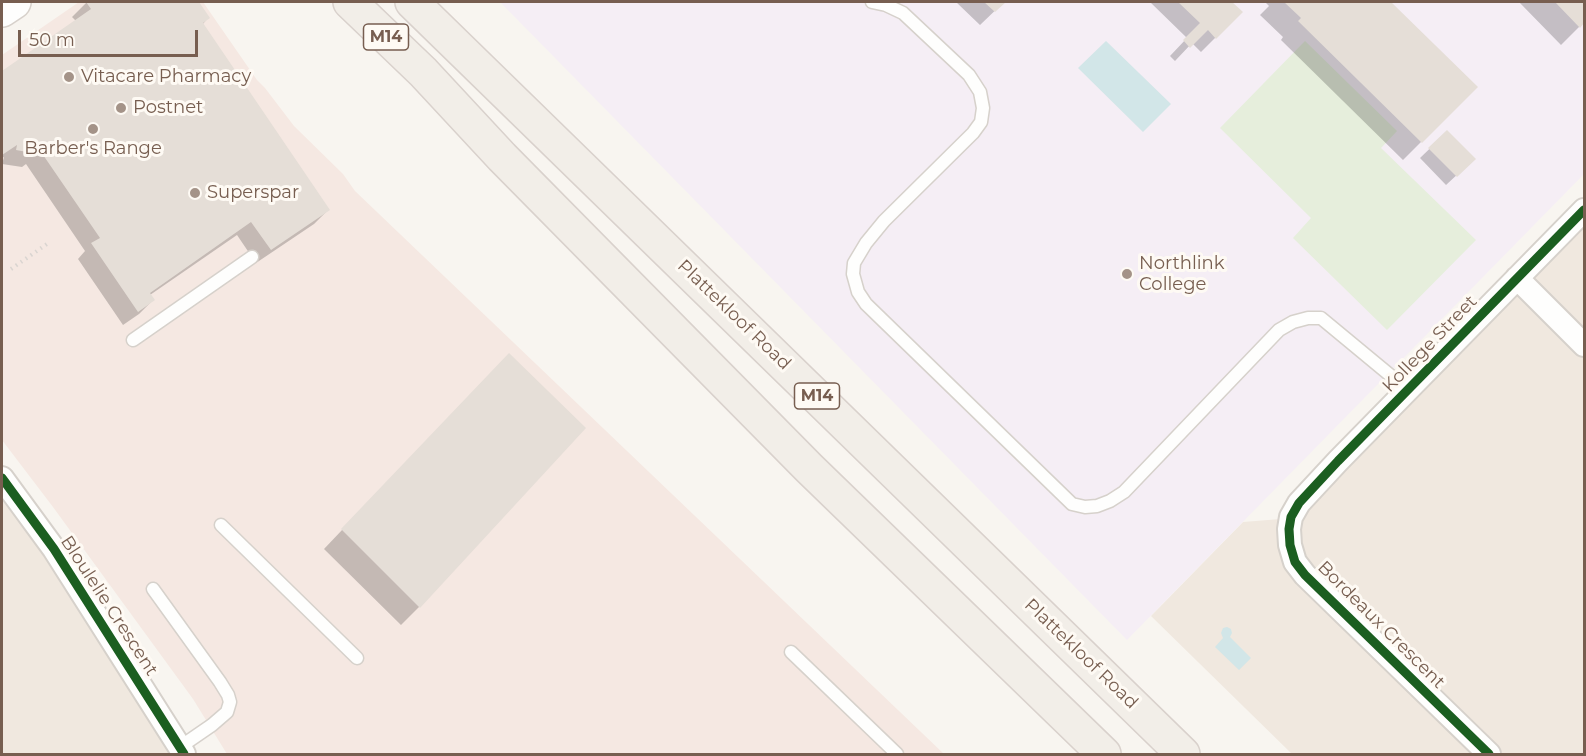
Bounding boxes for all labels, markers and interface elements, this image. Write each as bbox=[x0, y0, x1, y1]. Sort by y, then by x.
scale bar bbox=[21, 18, 201, 56]
road number: M14 bbox=[364, 24, 408, 50]
text: 50 m bbox=[29, 29, 75, 51]
place label: Vitacare Pharmacy bbox=[81, 66, 251, 88]
marker: Vitacare Pharmacy bbox=[62, 70, 76, 84]
place label: Postnet bbox=[133, 97, 203, 119]
marker: Postnet bbox=[114, 101, 128, 115]
marker: Barber's Range bbox=[86, 122, 100, 136]
place label: Barber's Range bbox=[24, 138, 162, 160]
place label: Superspar bbox=[207, 182, 299, 204]
marker: Superspar bbox=[188, 186, 202, 200]
place label: Northlink College bbox=[1139, 253, 1224, 296]
street label: Plattekloof Road bbox=[673, 255, 795, 375]
marker: Northlink College bbox=[1120, 267, 1134, 281]
street label: Kollege Street bbox=[1378, 291, 1482, 397]
road number: M14 bbox=[794, 383, 840, 409]
street label: Bloulelie Crescent bbox=[56, 532, 162, 680]
street label: Bordeaux Crescent bbox=[1313, 557, 1449, 693]
street label: Plattekloof Road bbox=[1020, 594, 1142, 714]

